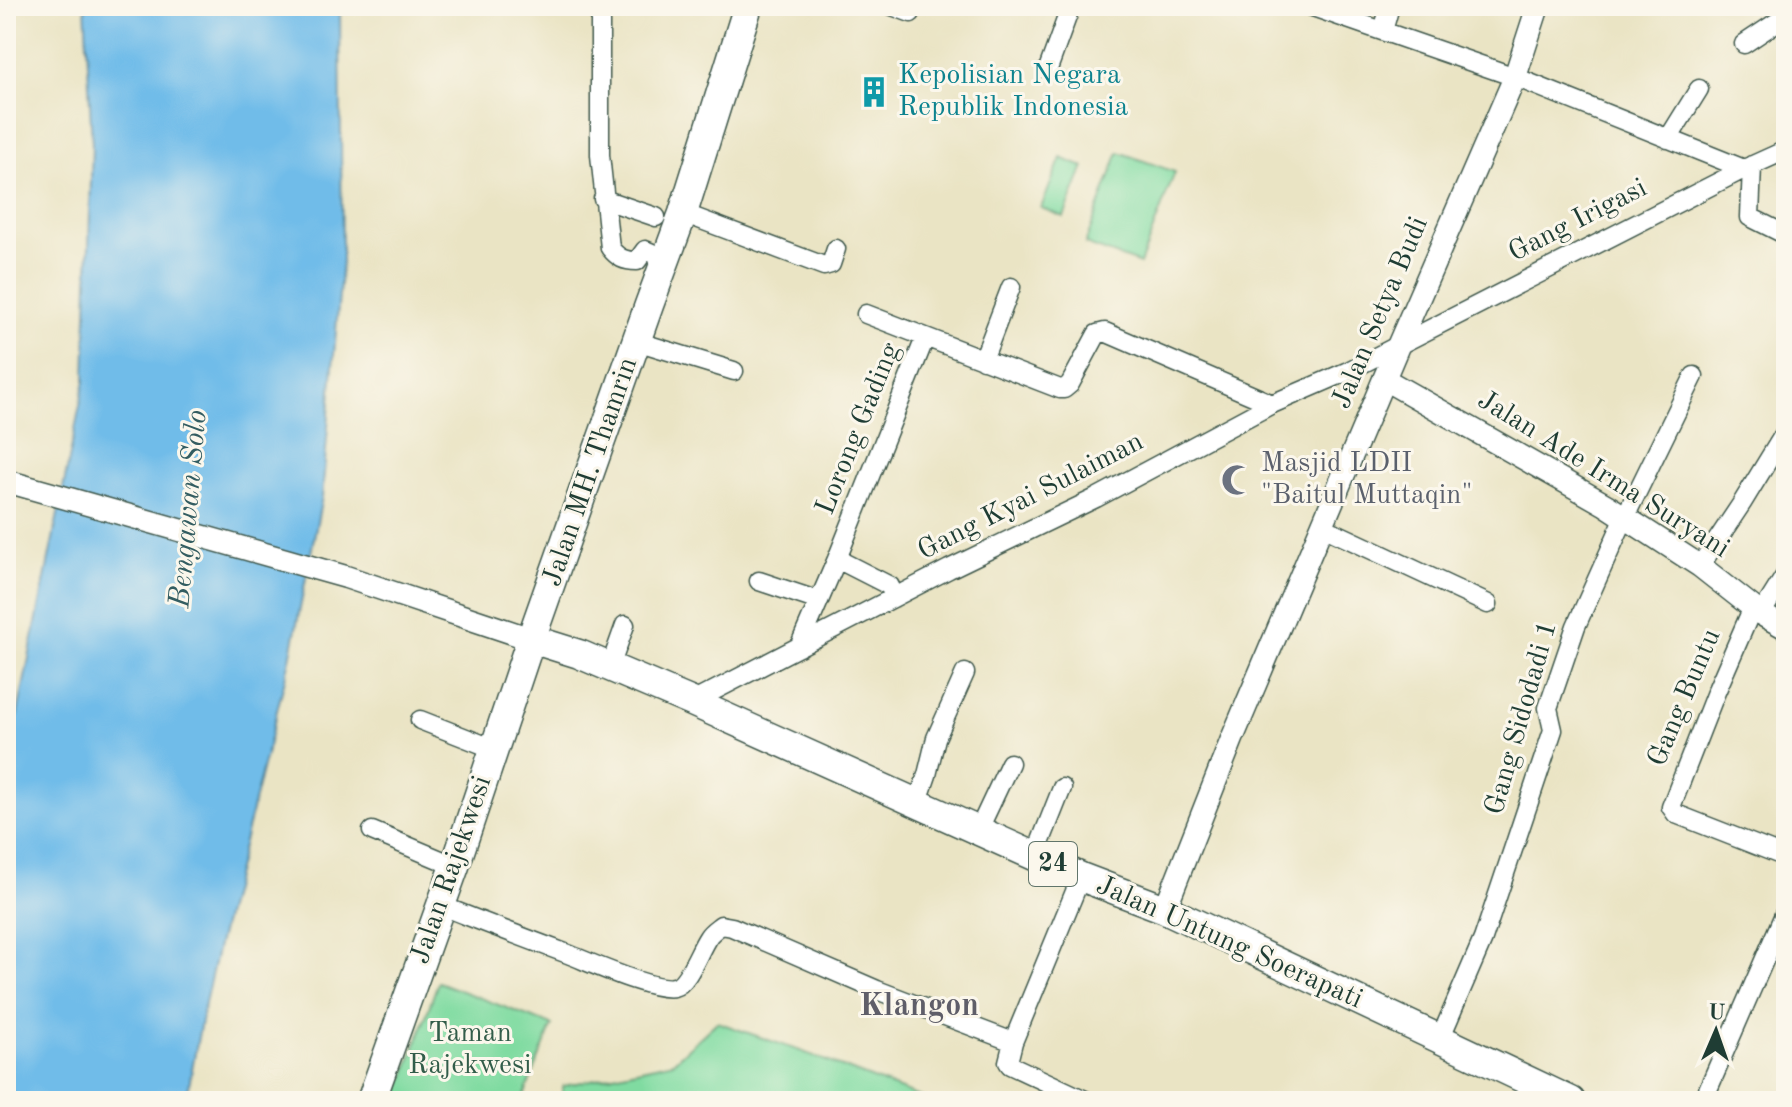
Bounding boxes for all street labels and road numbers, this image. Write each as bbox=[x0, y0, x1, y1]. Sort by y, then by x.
street label: Gang Irigasi bbox=[1504, 174, 1652, 268]
street label: Jalan Setya Budi bbox=[1328, 213, 1434, 413]
street label: Lorong Gading bbox=[812, 339, 906, 519]
street label: Jalan MH. Thamrin bbox=[539, 354, 643, 590]
street label: Jalan Ade Irma Suryani bbox=[1472, 386, 1734, 564]
street label: Gang Kyai Sulaiman bbox=[914, 428, 1148, 566]
street label: Gang Sidodadi 1 bbox=[1481, 618, 1563, 818]
street label: Gang Buntu bbox=[1644, 625, 1726, 771]
street label: Jalan Rajekwesi bbox=[407, 773, 497, 967]
road number: 24 bbox=[1029, 842, 1077, 886]
street label: Jalan Untung Soerapati bbox=[1092, 872, 1366, 1014]

